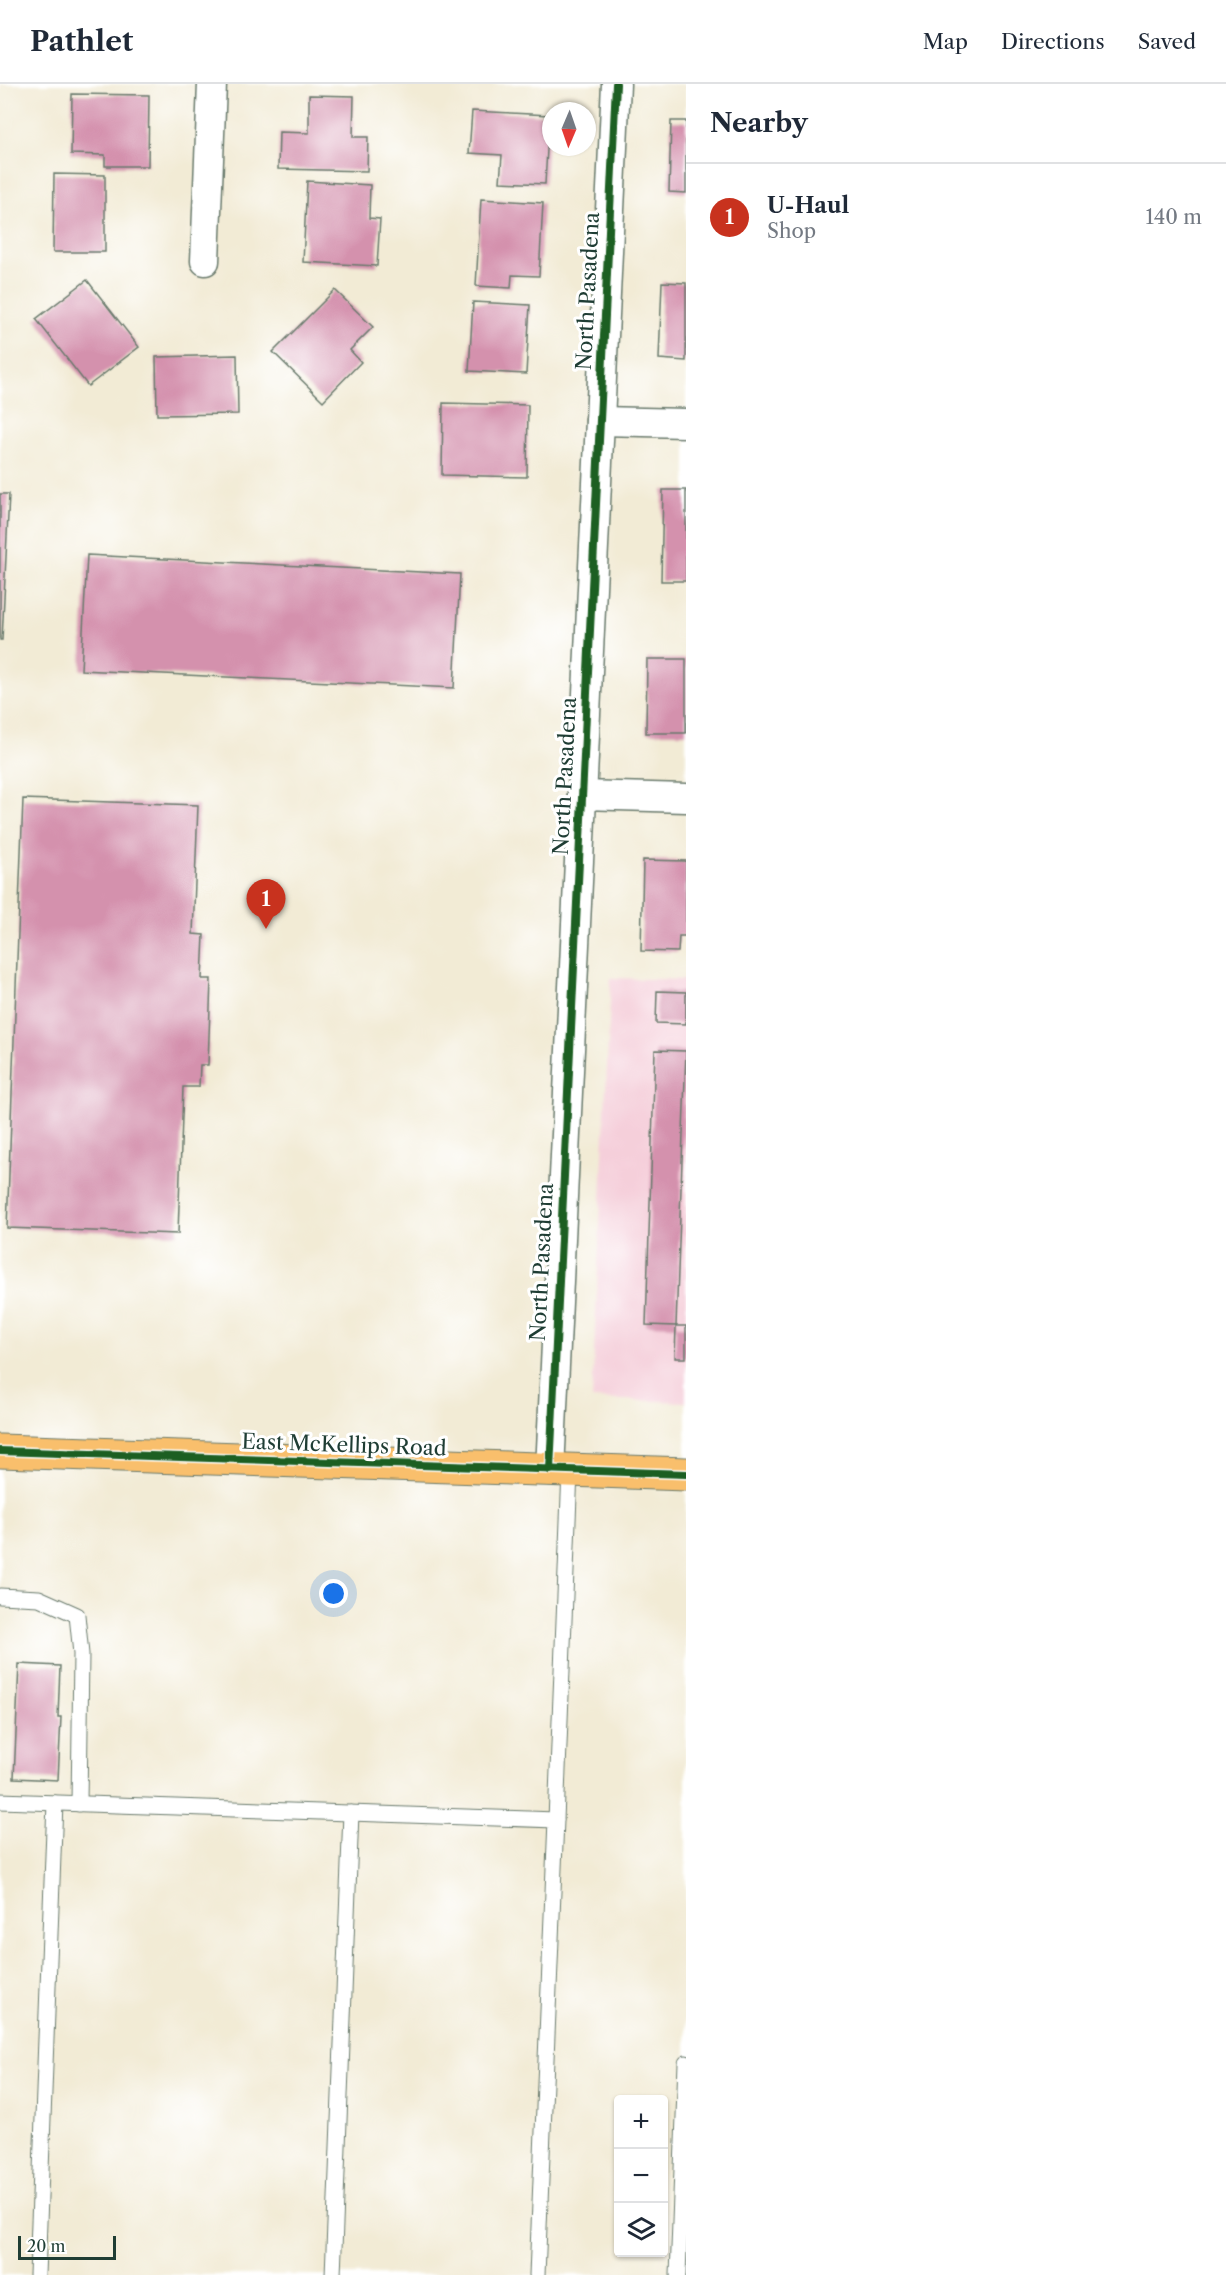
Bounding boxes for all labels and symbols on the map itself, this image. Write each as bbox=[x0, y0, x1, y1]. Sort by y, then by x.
north arrow bbox=[542, 102, 596, 156]
street label: North Pasadena bbox=[571, 210, 604, 371]
street label: North Pasadena bbox=[548, 695, 581, 856]
pin: 1 bbox=[246, 880, 286, 929]
street label: North Pasadena bbox=[525, 1181, 558, 1342]
street label: East McKellips Road bbox=[241, 1428, 447, 1461]
your location bbox=[319, 1579, 348, 1608]
scale bar bbox=[18, 2233, 116, 2260]

